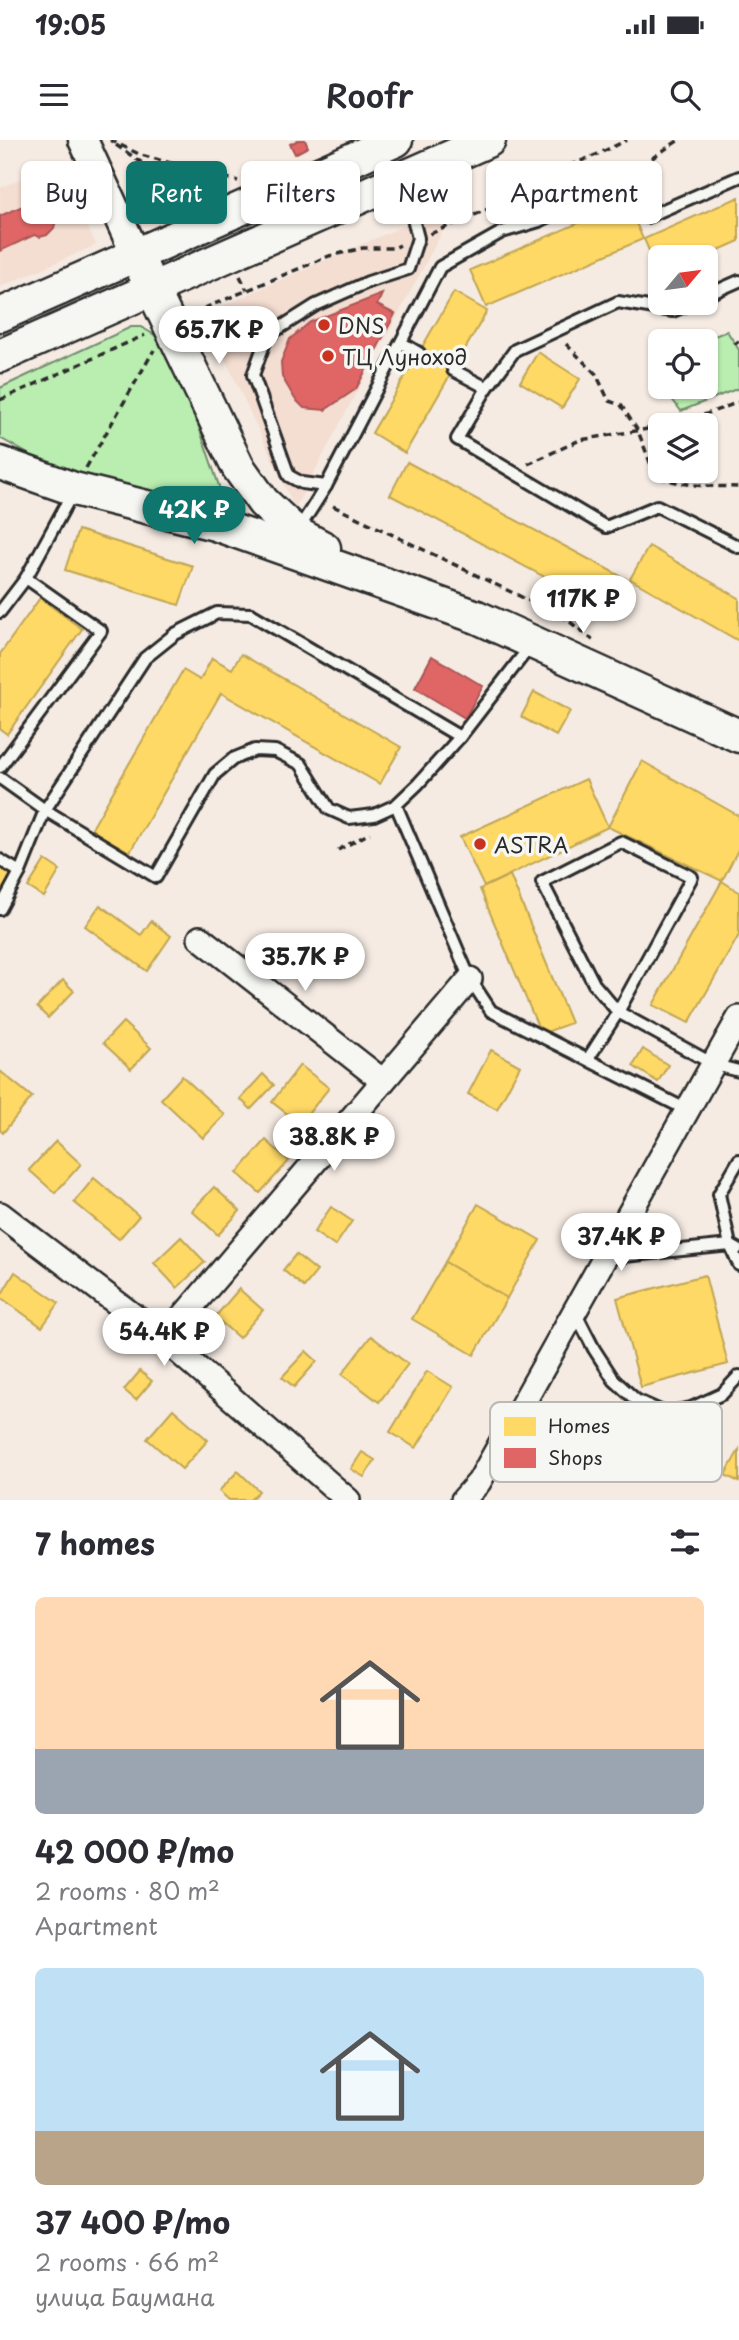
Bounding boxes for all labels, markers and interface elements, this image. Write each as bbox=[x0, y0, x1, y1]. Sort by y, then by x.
text: 19:05 bbox=[35, 5, 106, 44]
text: Roofr bbox=[326, 71, 413, 119]
icon: menu bbox=[35, 76, 73, 114]
icon: search bbox=[666, 76, 704, 114]
chip: Buy bbox=[21, 161, 112, 224]
chip: Rent bbox=[126, 161, 227, 224]
chip: Filters bbox=[241, 161, 360, 224]
chip: New bbox=[374, 161, 472, 224]
chip: Apartment bbox=[486, 161, 662, 224]
north arrow bbox=[648, 245, 718, 315]
map controls bbox=[648, 245, 718, 483]
pin: 65.7K ₽ bbox=[154, 306, 284, 366]
place label: DNS bbox=[338, 309, 385, 341]
text: 65.7K ₽ bbox=[175, 311, 263, 346]
marker: DNS bbox=[316, 317, 332, 333]
button: locate bbox=[648, 329, 718, 399]
place label: ТЦ Луноход bbox=[342, 340, 467, 372]
marker: ТЦ Луноход bbox=[320, 348, 336, 364]
button: layers bbox=[648, 413, 718, 483]
pin: 42K ₽ bbox=[145, 486, 243, 546]
text: 42K ₽ bbox=[159, 491, 229, 526]
pin: 117K ₽ bbox=[526, 575, 640, 635]
text: 117K ₽ bbox=[546, 580, 620, 615]
place label: ASTRA bbox=[494, 828, 569, 860]
marker: ASTRA bbox=[472, 836, 488, 852]
pin: 35.7K ₽ bbox=[240, 934, 370, 993]
text: 35.7K ₽ bbox=[261, 938, 349, 973]
pin: 38.8K ₽ bbox=[269, 1114, 399, 1173]
text: 38.8K ₽ bbox=[289, 1118, 379, 1153]
pin: 37.4K ₽ bbox=[556, 1214, 686, 1273]
text: 37.4K ₽ bbox=[577, 1218, 665, 1253]
pin: 54.4K ₽ bbox=[99, 1308, 229, 1368]
text: 54.4K ₽ bbox=[118, 1313, 210, 1348]
legend bbox=[490, 1402, 722, 1482]
text: Homes bbox=[548, 1411, 610, 1439]
text: Shops bbox=[548, 1443, 602, 1471]
text: 7 homes bbox=[35, 1520, 155, 1565]
icon: filters bbox=[666, 1523, 704, 1561]
icon: home bbox=[307, 1642, 433, 1768]
text: 42 000 ₽/mo bbox=[35, 1828, 234, 1873]
text: 2 rooms · 80 m² bbox=[35, 1873, 220, 1908]
text: Apartment bbox=[35, 1908, 158, 1943]
icon: home bbox=[307, 2013, 433, 2139]
text: 37 400 ₽/mo bbox=[35, 2199, 230, 2244]
text: 2 rooms · 66 m² bbox=[35, 2244, 219, 2279]
text: улица Баумана bbox=[35, 2279, 215, 2314]

